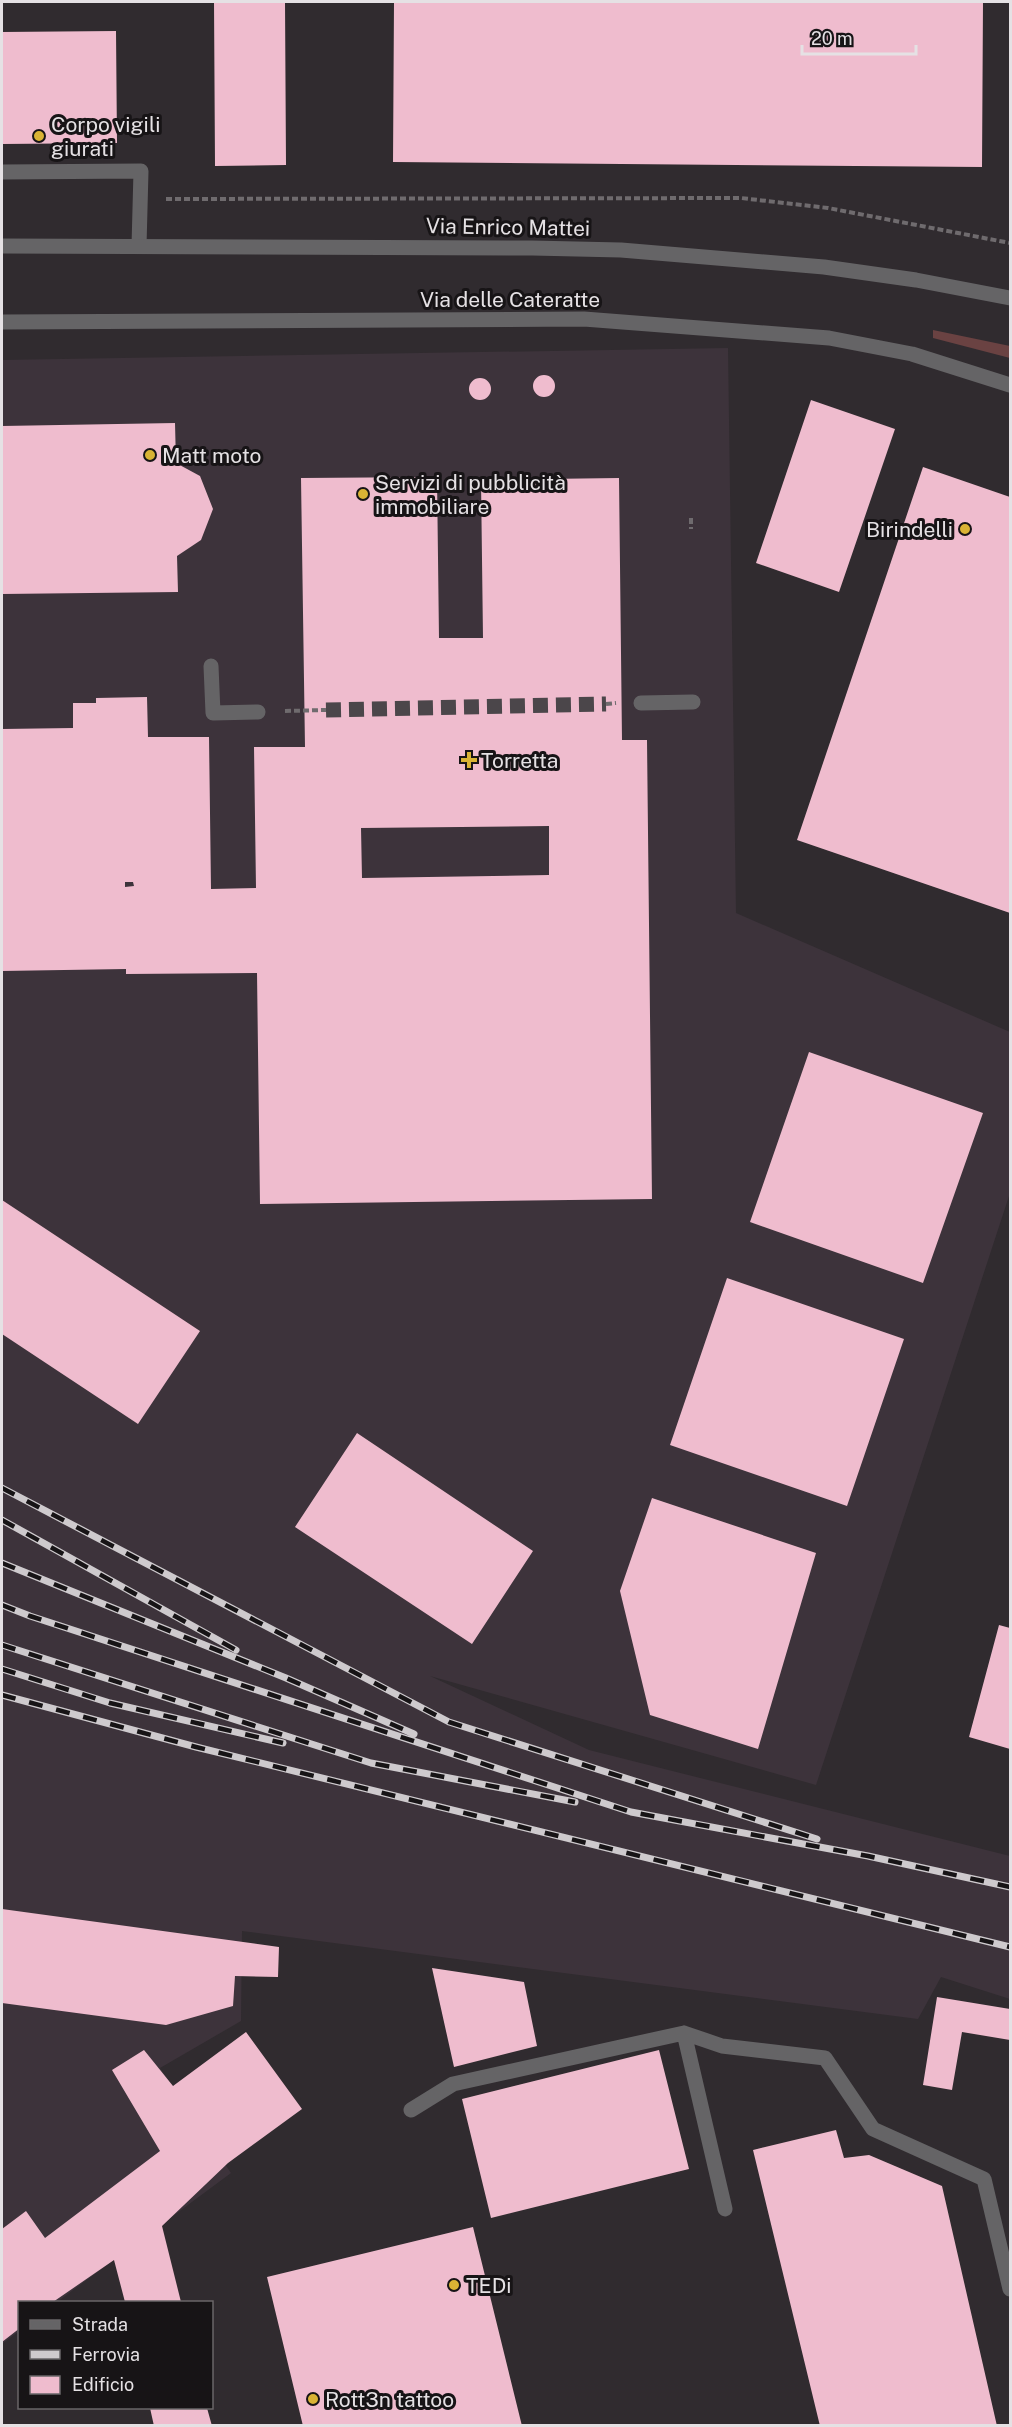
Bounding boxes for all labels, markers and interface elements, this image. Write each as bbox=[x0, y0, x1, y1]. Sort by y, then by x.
scale bar bbox=[802, 18, 916, 56]
text: 20 m bbox=[811, 28, 853, 49]
place label: Corpo vigili giurati bbox=[51, 112, 160, 161]
marker: Corpo vigili giurati bbox=[32, 129, 46, 143]
street label: Via Enrico Mattei bbox=[426, 213, 590, 241]
street label: Via delle Cateratte bbox=[420, 287, 600, 312]
place label: Matt moto bbox=[162, 443, 261, 468]
marker: Matt moto bbox=[143, 448, 157, 462]
place label: Servizi di pubblicità immobiliare bbox=[375, 470, 566, 519]
marker: Servizi di pubblicità immobiliare bbox=[356, 487, 370, 501]
place label: Birindelli bbox=[866, 517, 953, 542]
marker: Birindelli bbox=[958, 522, 972, 536]
place label: Torretta bbox=[481, 748, 558, 773]
marker: Torretta bbox=[462, 753, 476, 767]
place label: TEDi bbox=[466, 2273, 511, 2298]
marker: TEDi bbox=[447, 2278, 461, 2292]
legend bbox=[18, 2301, 213, 2409]
text: Strada bbox=[72, 2314, 128, 2335]
text: Ferrovia bbox=[72, 2344, 140, 2365]
text: Edificio bbox=[72, 2374, 134, 2395]
place label: Rott3n tattoo bbox=[325, 2387, 454, 2412]
marker: Rott3n tattoo bbox=[306, 2392, 320, 2406]

